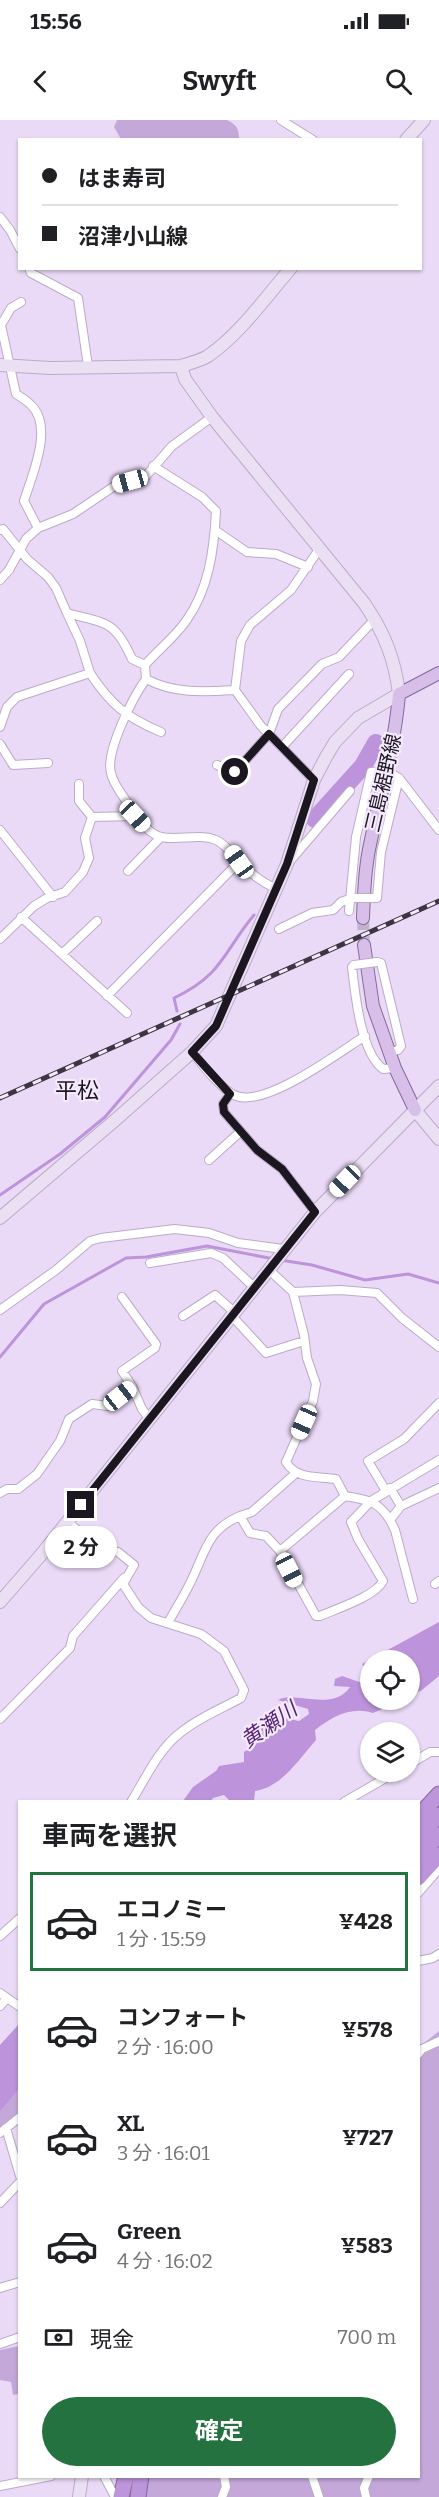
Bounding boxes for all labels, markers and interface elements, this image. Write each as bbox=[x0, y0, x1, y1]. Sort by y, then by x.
text: 15:56 bbox=[30, 8, 82, 35]
icon: back bbox=[24, 65, 57, 98]
text: Swyft bbox=[182, 65, 257, 97]
icon: search bbox=[382, 65, 415, 98]
text: はま寿司 bbox=[78, 165, 166, 192]
text: 沼津小山線 bbox=[78, 223, 188, 250]
car bbox=[110, 468, 150, 494]
street label: 三島裾野線 bbox=[360, 732, 406, 834]
route start bbox=[221, 758, 248, 785]
car bbox=[116, 797, 154, 835]
car bbox=[221, 842, 257, 882]
district label: 平松 bbox=[55, 1077, 99, 1104]
car bbox=[326, 1162, 364, 1200]
car bbox=[100, 1378, 140, 1414]
car bbox=[288, 1402, 320, 1442]
route end bbox=[67, 1491, 94, 1518]
callout: 2 分 bbox=[45, 1526, 117, 1568]
text: 2 分 bbox=[64, 1535, 98, 1559]
car bbox=[273, 1550, 305, 1590]
map controls bbox=[360, 1650, 420, 1782]
button: locate bbox=[360, 1650, 420, 1710]
water label: 黄瀬川 bbox=[236, 1695, 304, 1754]
button: layers bbox=[360, 1722, 420, 1782]
text: 車両を選択 bbox=[42, 1820, 177, 1852]
icon: car bbox=[45, 1895, 99, 1949]
text: エコノミー bbox=[117, 1896, 227, 1923]
text: ¥428 bbox=[339, 1908, 393, 1935]
text: 1 分 · 15:59 bbox=[117, 1927, 207, 1951]
icon: car bbox=[45, 2003, 99, 2057]
text: コンフォート bbox=[117, 2004, 248, 2031]
text: ¥578 bbox=[342, 2016, 393, 2043]
text: 2 分 · 16:00 bbox=[117, 2035, 214, 2059]
text: XL bbox=[117, 2110, 144, 2137]
icon: car bbox=[45, 2111, 99, 2165]
text: ¥727 bbox=[342, 2124, 393, 2151]
text: 3 分 · 16:01 bbox=[117, 2141, 210, 2165]
text: Green bbox=[117, 2218, 181, 2245]
icon: car bbox=[45, 2219, 99, 2273]
text: ¥583 bbox=[340, 2232, 393, 2259]
text: 4 分 · 16:02 bbox=[117, 2249, 213, 2273]
icon: cash bbox=[42, 2321, 75, 2354]
text: 700 m bbox=[338, 2325, 396, 2349]
text: 現金 bbox=[90, 2326, 134, 2353]
button: 確定 bbox=[42, 2397, 396, 2466]

